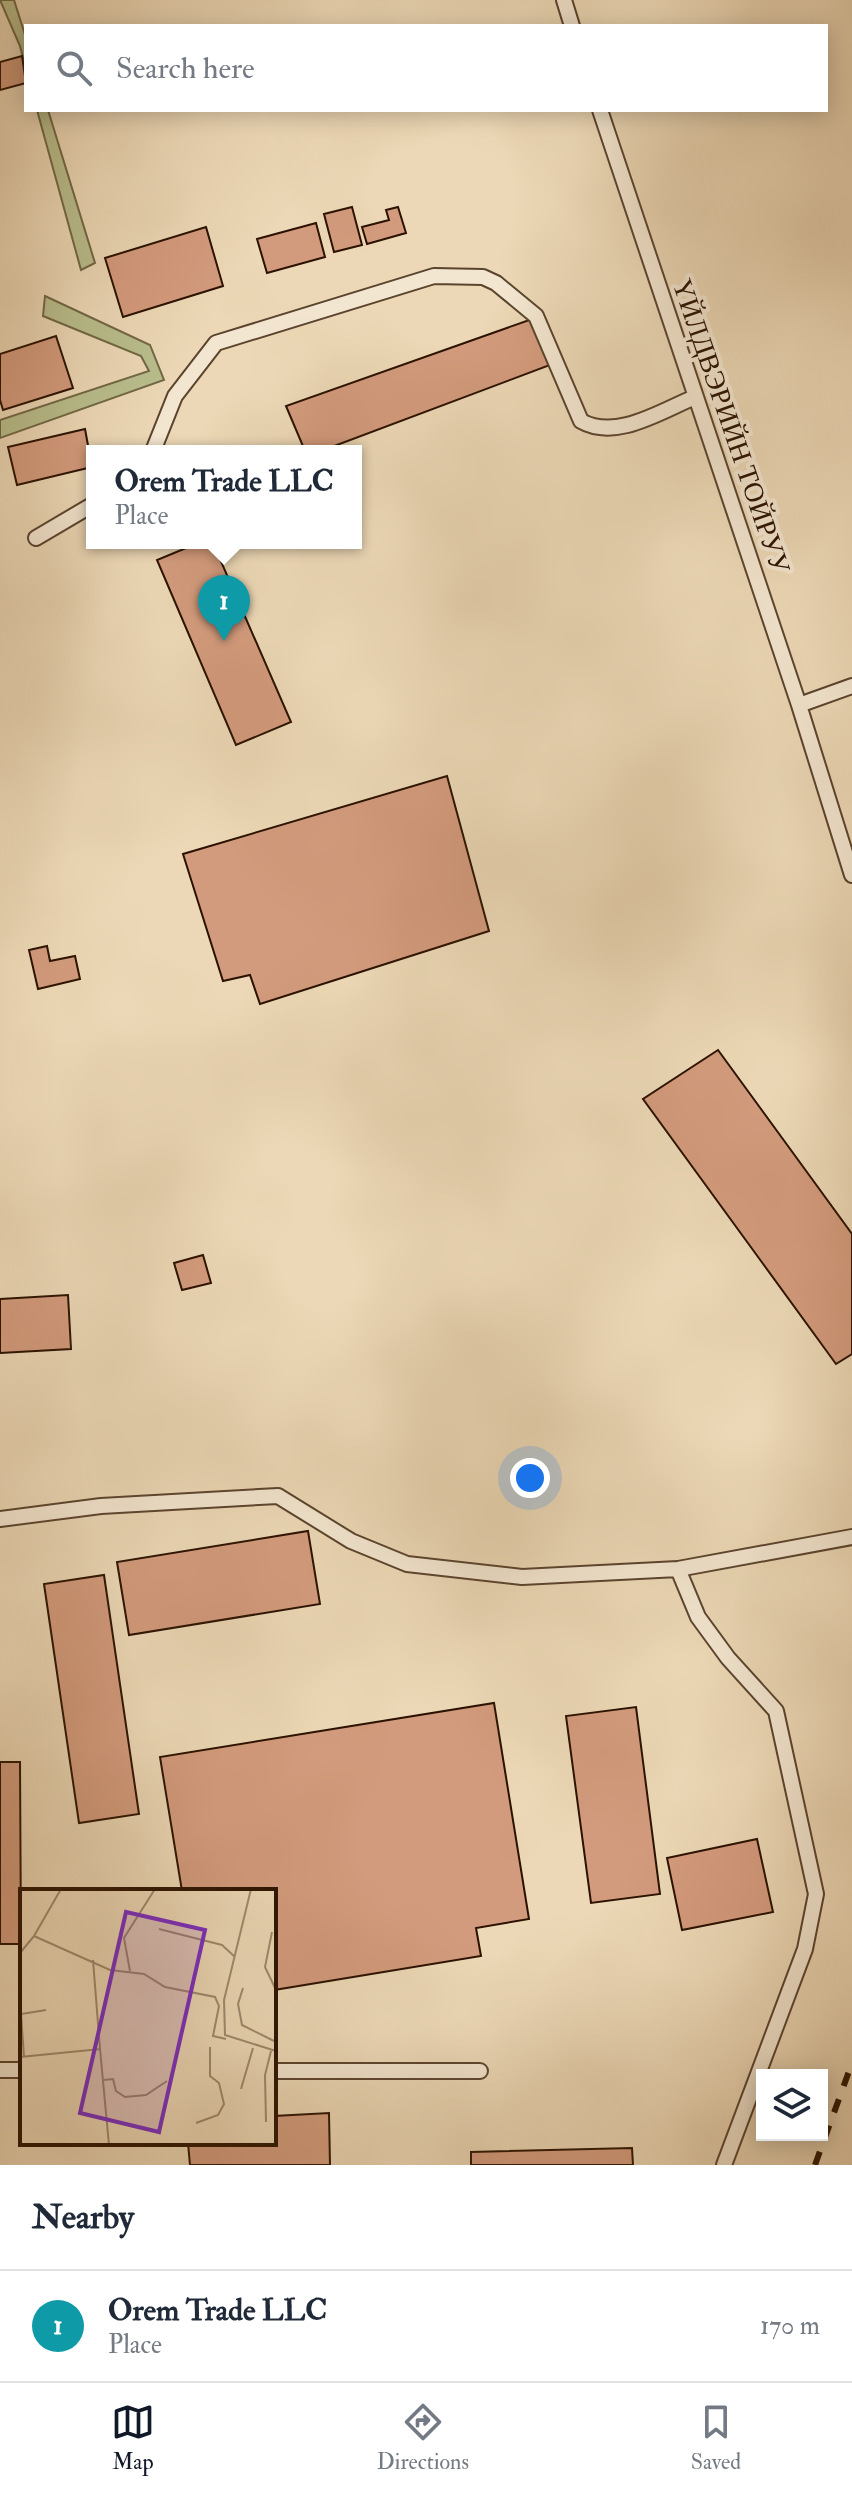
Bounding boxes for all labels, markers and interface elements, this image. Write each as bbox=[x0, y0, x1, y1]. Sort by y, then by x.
search box bbox=[24, 24, 828, 112]
icon: search bbox=[52, 46, 96, 90]
text: Search here bbox=[116, 50, 255, 87]
street label: ҮЙЛДВЭРИЙН ТОЙРУУ bbox=[664, 274, 798, 579]
popup bbox=[86, 445, 362, 549]
text: Orem Trade LLC bbox=[114, 463, 334, 500]
text: Place bbox=[114, 500, 168, 532]
pin: 1 bbox=[198, 575, 250, 641]
your location bbox=[510, 1458, 550, 1498]
inset map bbox=[20, 1889, 276, 2145]
map controls bbox=[756, 2069, 828, 2141]
button: layers bbox=[756, 2069, 828, 2141]
text: Nearby bbox=[32, 2196, 134, 2239]
text: Orem Trade LLC bbox=[108, 2292, 327, 2329]
text: 1 bbox=[53, 2310, 63, 2342]
text: 170 m bbox=[760, 2310, 820, 2342]
text: Place bbox=[108, 2329, 162, 2361]
tab: Map bbox=[111, 2400, 155, 2476]
tab: Directions bbox=[377, 2400, 469, 2476]
tab: Saved bbox=[691, 2400, 741, 2476]

